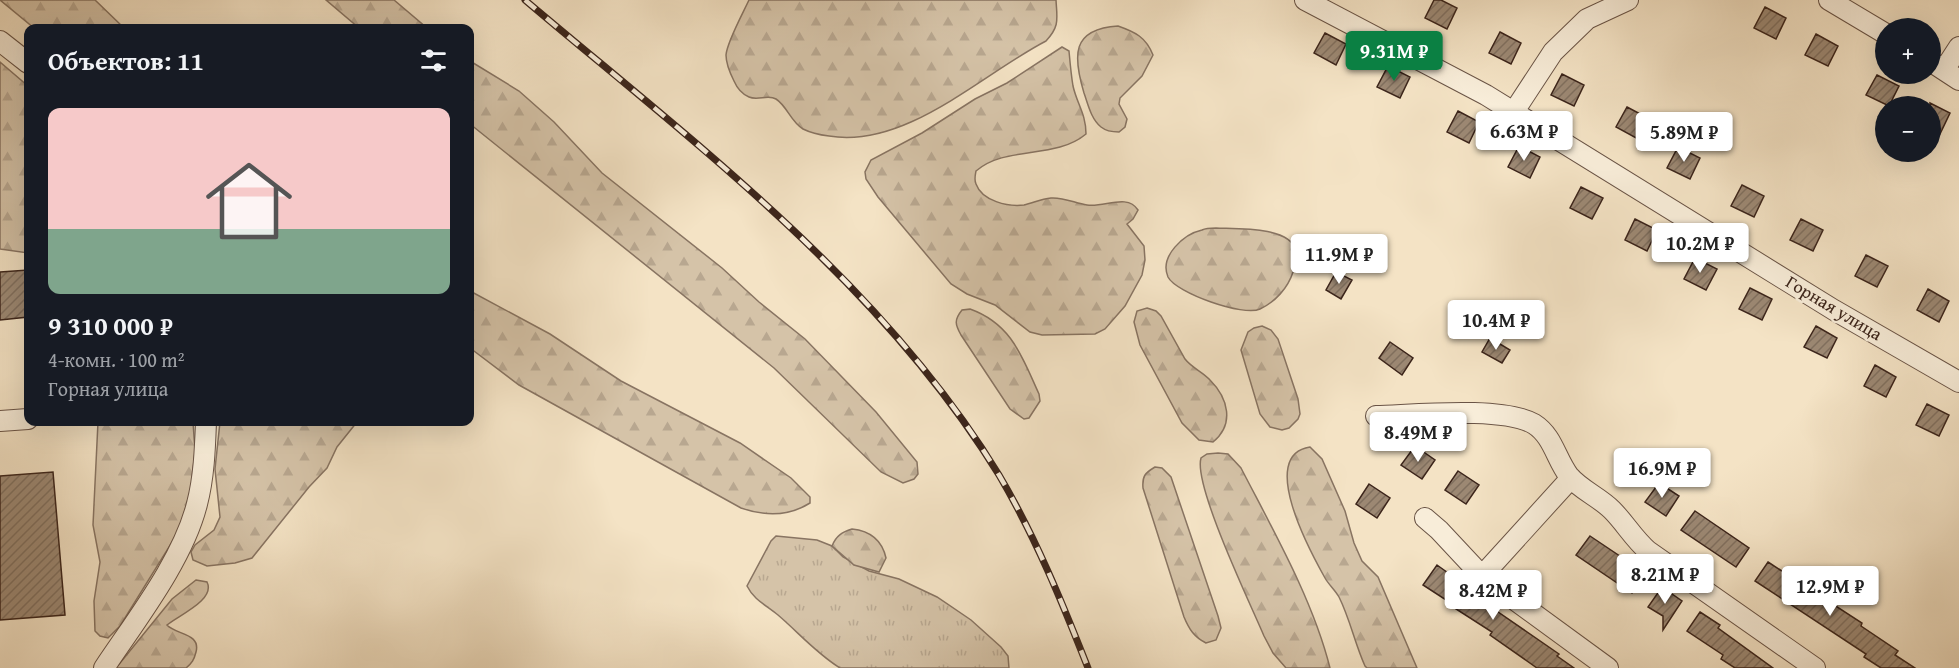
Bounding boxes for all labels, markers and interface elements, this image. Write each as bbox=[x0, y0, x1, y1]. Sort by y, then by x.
map controls bbox=[1875, 18, 1941, 162]
button: + bbox=[1875, 18, 1941, 84]
pin: 9.31M ₽ bbox=[1339, 31, 1449, 82]
text: 9.31M ₽ bbox=[1360, 36, 1428, 65]
text: Объектов: 11 bbox=[48, 41, 204, 80]
icon: filters bbox=[417, 44, 450, 77]
button: − bbox=[1875, 96, 1941, 162]
pin: 6.63M ₽ bbox=[1469, 111, 1579, 162]
pin: 5.89M ₽ bbox=[1629, 112, 1739, 163]
text: 6.63M ₽ bbox=[1490, 116, 1558, 145]
text: 5.89M ₽ bbox=[1650, 117, 1718, 146]
icon: home bbox=[195, 147, 303, 255]
pin: 10.2M ₽ bbox=[1645, 223, 1755, 274]
text: 10.2M ₽ bbox=[1666, 228, 1734, 257]
pin: 11.9M ₽ bbox=[1284, 234, 1394, 285]
text: 11.9M ₽ bbox=[1305, 239, 1373, 268]
street label: Горная улица bbox=[1781, 268, 1888, 347]
pin: 10.4M ₽ bbox=[1441, 300, 1551, 351]
text: 10.4M ₽ bbox=[1462, 305, 1530, 334]
text: 9 310 000 ₽ bbox=[48, 306, 173, 345]
text: 4-комн. · 100 m² bbox=[48, 345, 184, 374]
text: Горная улица bbox=[48, 374, 168, 403]
pin: 8.49M ₽ bbox=[1363, 412, 1473, 463]
text: 8.49M ₽ bbox=[1384, 417, 1452, 446]
pin: 16.9M ₽ bbox=[1607, 448, 1717, 499]
text: 16.9M ₽ bbox=[1628, 453, 1696, 482]
pin: 8.21M ₽ bbox=[1610, 554, 1720, 605]
text: 8.21M ₽ bbox=[1631, 559, 1699, 588]
pin: 12.9M ₽ bbox=[1775, 566, 1885, 617]
pin: 8.42M ₽ bbox=[1438, 570, 1548, 621]
text: 12.9M ₽ bbox=[1796, 571, 1864, 600]
text: 8.42M ₽ bbox=[1459, 575, 1527, 604]

